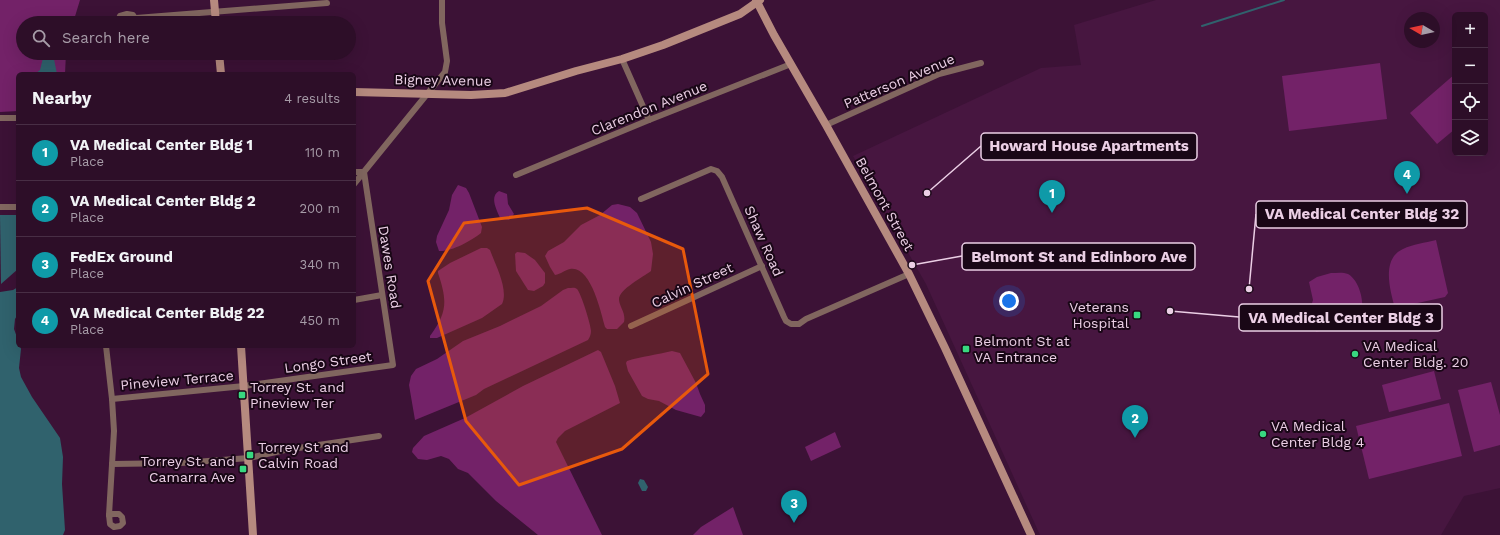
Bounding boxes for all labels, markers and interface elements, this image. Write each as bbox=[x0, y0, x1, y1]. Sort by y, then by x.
north arrow bbox=[1404, 12, 1440, 48]
map controls bbox=[1452, 12, 1488, 156]
button: + bbox=[1452, 12, 1488, 48]
search box bbox=[16, 16, 356, 60]
icon: search bbox=[30, 27, 52, 49]
text: Search here bbox=[62, 29, 150, 47]
button: − bbox=[1452, 48, 1488, 84]
street label: Patterson Avenue bbox=[841, 50, 957, 112]
street label: Bigney Avenue bbox=[394, 71, 492, 89]
street label: Clarendon Avenue bbox=[589, 77, 709, 139]
button: locate bbox=[1452, 84, 1488, 120]
text: Nearby bbox=[32, 88, 91, 108]
text: 4 results bbox=[284, 91, 340, 106]
button: layers bbox=[1452, 120, 1488, 156]
callout: Howard House Apartments bbox=[981, 133, 1197, 160]
text: VA Medical Center Bldg 1 bbox=[70, 136, 253, 154]
text: Howard House Apartments bbox=[989, 137, 1189, 155]
text: 1 bbox=[42, 145, 48, 160]
text: 110 m bbox=[305, 145, 340, 160]
text: Place bbox=[70, 154, 104, 169]
street label: Belmont Street bbox=[853, 154, 917, 254]
pin: 4 bbox=[1394, 161, 1420, 194]
pin: 1 bbox=[1039, 180, 1065, 213]
text: VA Medical Center Bldg 2 bbox=[70, 192, 256, 210]
text: 2 bbox=[41, 201, 49, 216]
text: 200 m bbox=[299, 201, 340, 216]
callout: VA Medical Center Bldg 32 bbox=[1256, 201, 1467, 228]
street label: Shaw Road bbox=[741, 203, 787, 279]
text: VA Medical Center Bldg 32 bbox=[1265, 205, 1459, 223]
text: Place bbox=[70, 210, 104, 225]
street label: Dawes Road bbox=[376, 224, 404, 310]
callout: Belmont St and Edinboro Ave bbox=[962, 243, 1195, 270]
text: FedEx Ground bbox=[70, 248, 173, 266]
text: Belmont St and Edinboro Ave bbox=[971, 248, 1187, 266]
text: 3 bbox=[41, 257, 49, 272]
text: 340 m bbox=[300, 257, 340, 272]
street label: Calvin Street bbox=[649, 259, 735, 311]
text: Place bbox=[70, 266, 104, 281]
your location bbox=[999, 291, 1019, 311]
place label: Veterans Hospital bbox=[1069, 299, 1130, 331]
text: VA Medical Center Bldg 22 bbox=[70, 304, 265, 322]
callout: VA Medical Center Bldg 3 bbox=[1239, 304, 1442, 331]
text: VA Medical Center Bldg 3 bbox=[1248, 309, 1434, 327]
marker: Veterans Hospital bbox=[1132, 310, 1142, 320]
text: 4 bbox=[41, 313, 49, 328]
text: 450 m bbox=[300, 313, 340, 328]
text: Place bbox=[70, 322, 104, 337]
place label: Belmont St at VA Entrance bbox=[974, 333, 1070, 365]
place label: VA Medical Center Bldg. 20 bbox=[1363, 338, 1468, 370]
marker: Belmont St at VA Entrance bbox=[961, 344, 971, 354]
street label: Longo Street bbox=[283, 348, 373, 376]
marker: VA Medical Center Bldg. 20 bbox=[1350, 349, 1360, 359]
street label: Pineview Terrace bbox=[120, 367, 234, 393]
place label: Torrey St. and Pineview Ter bbox=[250, 379, 345, 411]
marker: Torrey St. and Pineview Ter bbox=[237, 390, 247, 400]
pin: 2 bbox=[1122, 405, 1148, 438]
place label: VA Medical Center Bldg 4 bbox=[1271, 418, 1364, 450]
marker: VA Medical Center Bldg 4 bbox=[1258, 429, 1268, 439]
place label: Torrey St and Calvin Road bbox=[258, 439, 349, 471]
marker: Torrey St and Calvin Road bbox=[245, 450, 255, 460]
place label: Torrey St. and Camarra Ave bbox=[140, 453, 235, 485]
marker: Torrey St. and Camarra Ave bbox=[238, 464, 248, 474]
pin: 3 bbox=[781, 490, 807, 523]

